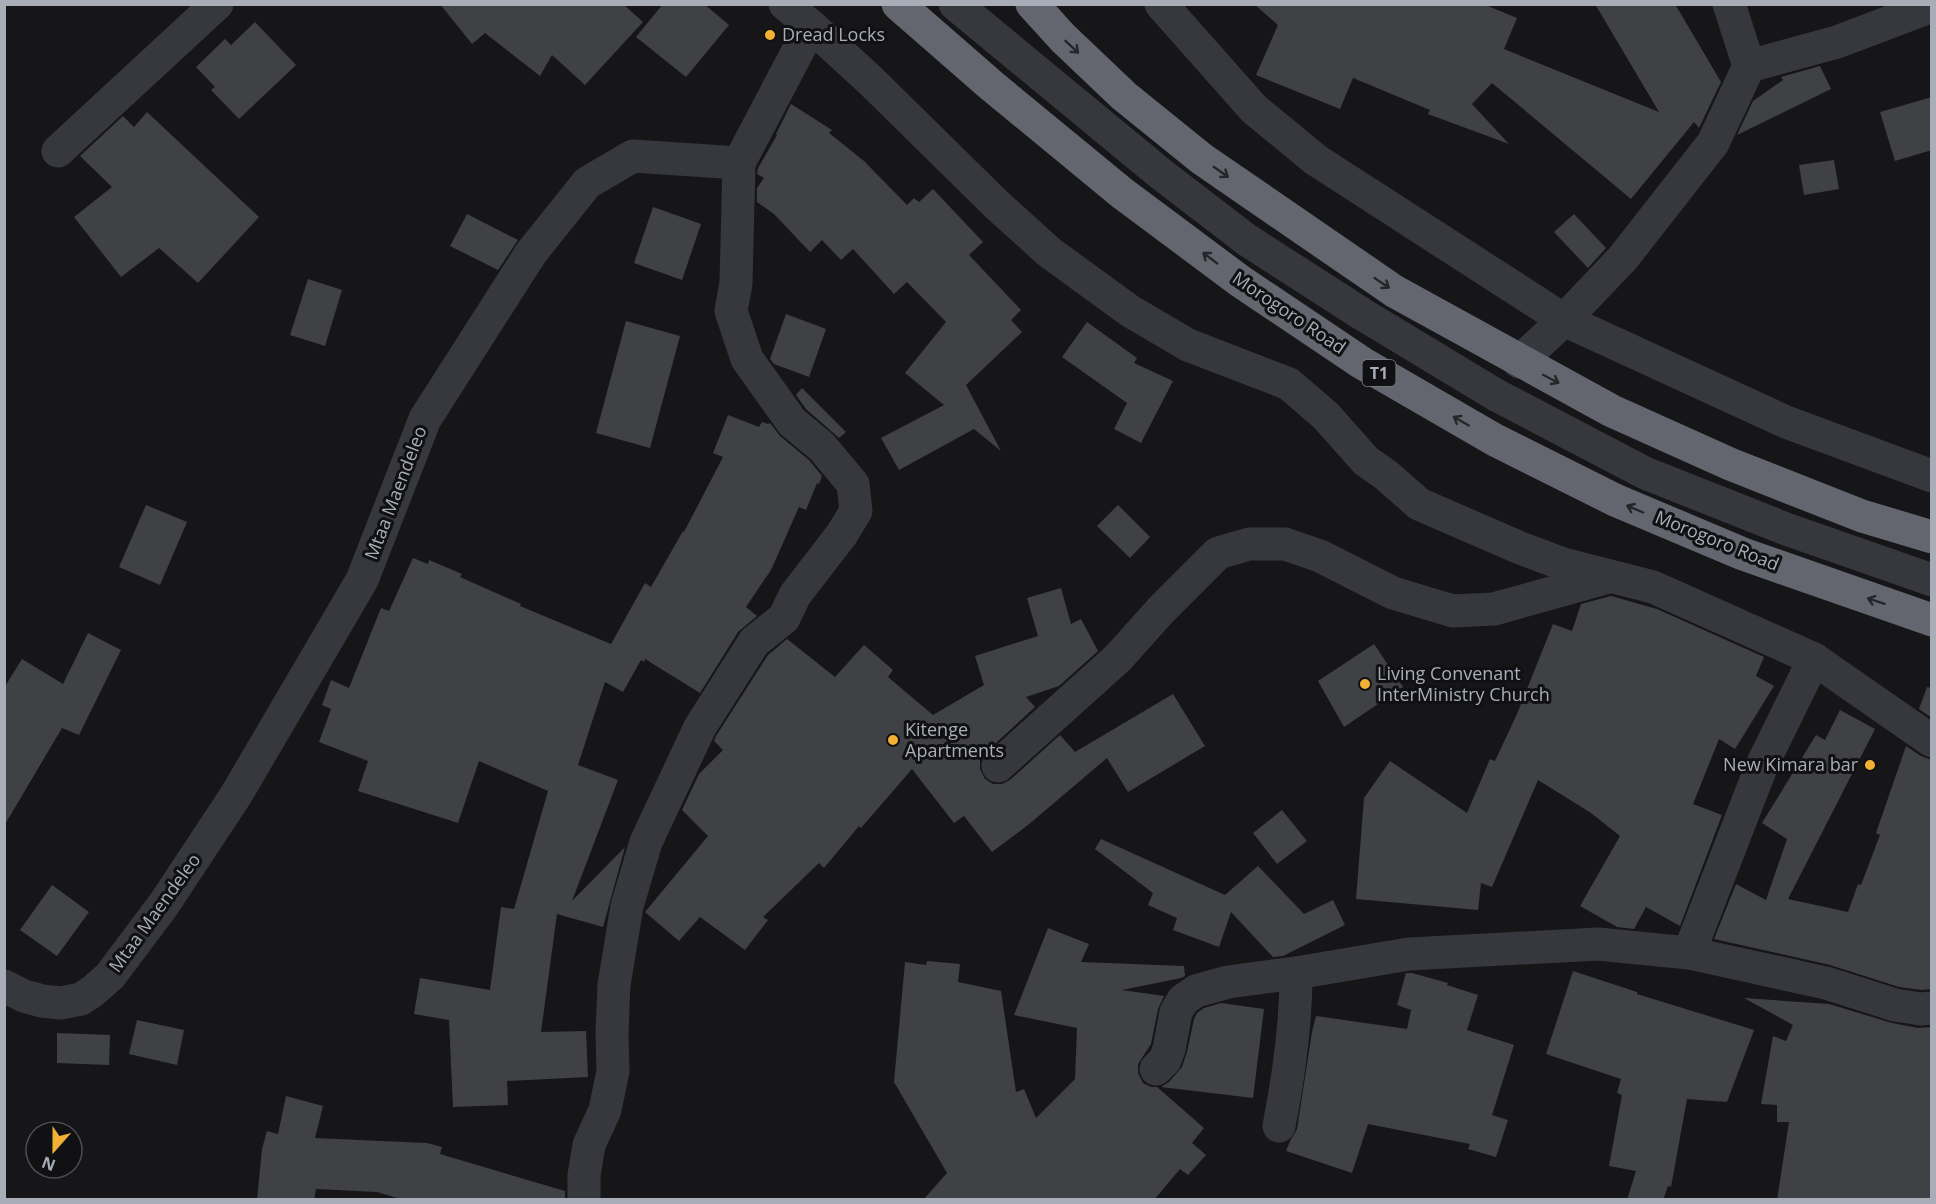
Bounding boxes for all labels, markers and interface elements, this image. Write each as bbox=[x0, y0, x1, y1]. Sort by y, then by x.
place label: Dread Locks bbox=[782, 22, 885, 46]
marker: Dread Locks bbox=[763, 28, 777, 42]
one-way arrow bbox=[1065, 39, 1080, 54]
one-way arrow bbox=[1212, 166, 1229, 178]
one-way arrow bbox=[1202, 252, 1218, 264]
street label: Morogoro Road bbox=[1228, 265, 1351, 359]
one-way arrow bbox=[1373, 277, 1389, 289]
road number: T1 bbox=[1362, 360, 1396, 386]
one-way arrow bbox=[1542, 374, 1560, 385]
one-way arrow bbox=[1453, 414, 1470, 426]
street label: Mtaa Maendeleo bbox=[359, 422, 432, 563]
one-way arrow bbox=[1627, 502, 1645, 514]
street label: Morogoro Road bbox=[1652, 504, 1783, 576]
one-way arrow bbox=[1867, 595, 1886, 606]
place label: Living Convenant InterMinistry Church bbox=[1377, 661, 1550, 706]
marker: Living Convenant InterMinistry Church bbox=[1358, 677, 1372, 691]
place label: Kitenge Apartments bbox=[905, 717, 1004, 762]
marker: Kitenge Apartments bbox=[886, 733, 900, 747]
place label: New Kimara bar bbox=[1723, 752, 1859, 776]
marker: New Kimara bar bbox=[1863, 758, 1877, 772]
street label: Mtaa Maendeleo bbox=[103, 848, 205, 977]
north arrow bbox=[24, 1120, 84, 1180]
text: N bbox=[39, 1151, 59, 1177]

